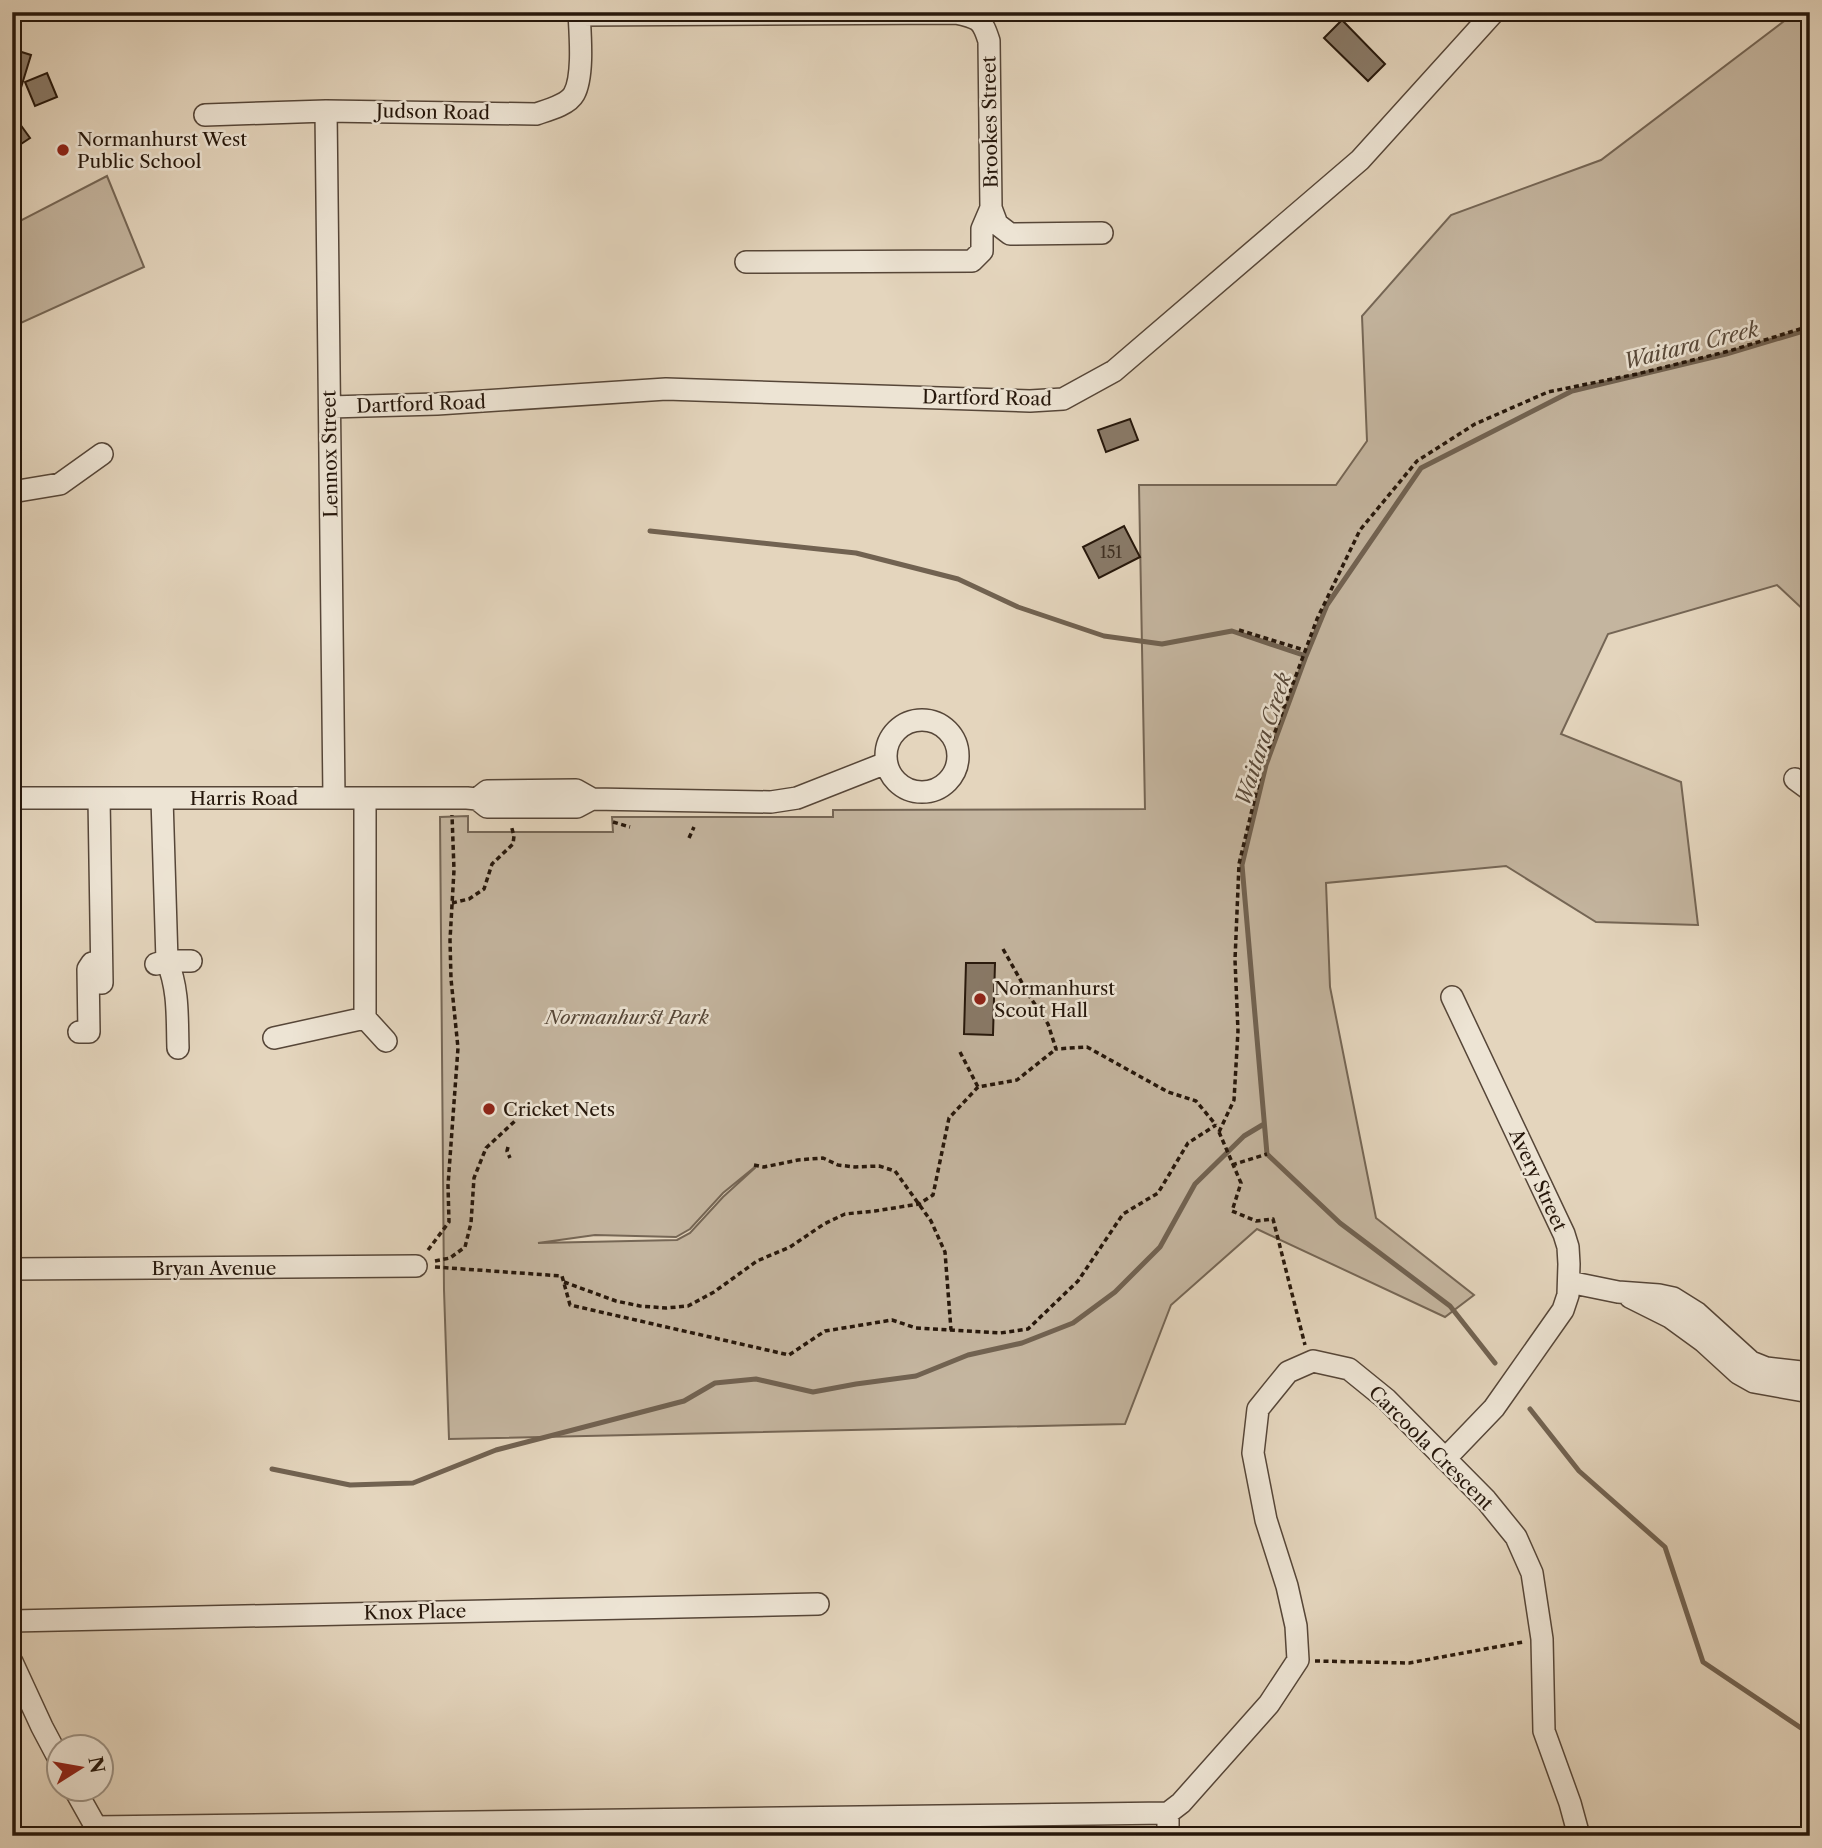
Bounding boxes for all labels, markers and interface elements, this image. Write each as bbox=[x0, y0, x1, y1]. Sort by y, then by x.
street label: Brookes Street bbox=[977, 55, 1003, 188]
street label: Judson Road bbox=[373, 99, 490, 124]
place label: Normanhurst West Public School bbox=[77, 128, 247, 173]
marker: Normanhurst West Public School bbox=[55, 142, 71, 158]
water label: Waitara Creek bbox=[1621, 316, 1761, 374]
street label: Dartford Road bbox=[922, 385, 1052, 411]
street label: Lennox Street bbox=[317, 390, 343, 518]
street label: Dartford Road bbox=[356, 390, 487, 418]
house number: 151 bbox=[1100, 542, 1122, 562]
water label: Waitara Creek bbox=[1230, 669, 1296, 809]
street label: Harris Road bbox=[190, 787, 299, 810]
place label: Normanhurst Scout Hall bbox=[994, 977, 1115, 1022]
marker: Normanhurst Scout Hall bbox=[972, 991, 988, 1007]
park label: Normanhurst Park bbox=[543, 1006, 709, 1029]
place label: Cricket Nets bbox=[503, 1098, 615, 1121]
marker: Cricket Nets bbox=[481, 1101, 497, 1117]
street label: Avery Street bbox=[1504, 1124, 1572, 1235]
street label: Bryan Avenue bbox=[151, 1257, 277, 1280]
street label: Carcoola Crescent bbox=[1364, 1381, 1498, 1515]
street label: Knox Place bbox=[364, 1600, 466, 1624]
north arrow bbox=[46, 1732, 116, 1802]
text: N bbox=[83, 1755, 109, 1775]

